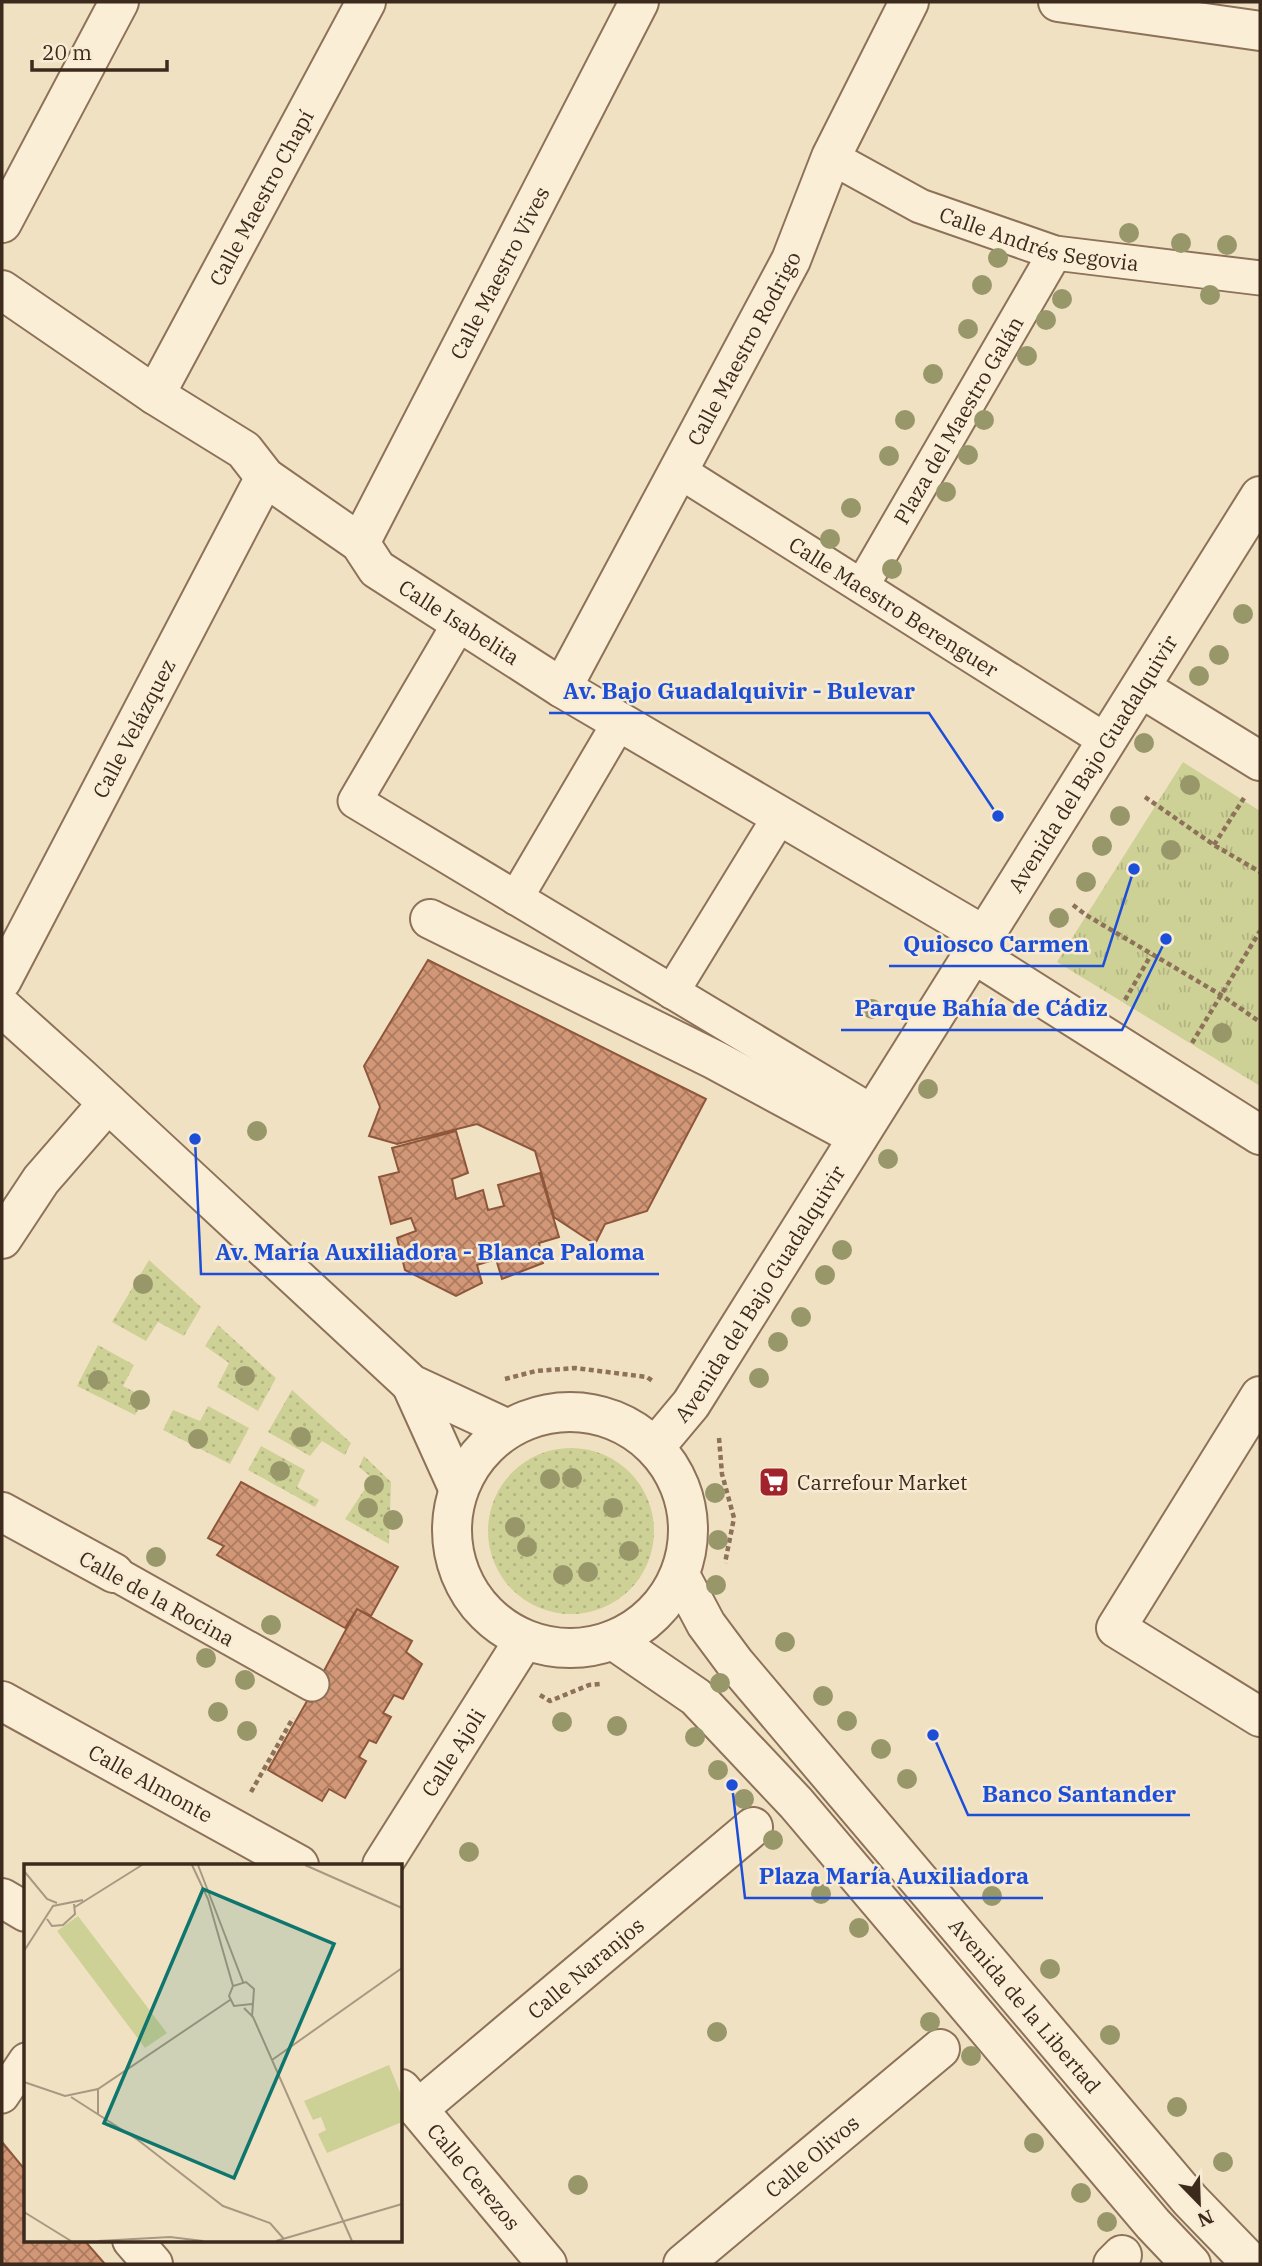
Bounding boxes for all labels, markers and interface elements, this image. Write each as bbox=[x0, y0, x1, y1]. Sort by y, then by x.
scale bar bbox=[32, 28, 166, 72]
text: 20 m bbox=[42, 38, 92, 66]
street label: Calle Maestro Chapí bbox=[202, 105, 320, 291]
street label: Calle Maestro Vives bbox=[443, 182, 556, 364]
street label: Calle Andrés Segovia bbox=[936, 200, 1140, 277]
street label: Calle Maestro Rodrigo bbox=[680, 248, 807, 450]
street label: Plaza del Maestro Galán bbox=[887, 311, 1030, 529]
street label: Calle Maestro Berenguer bbox=[784, 530, 1004, 684]
street label: Calle Isabelita bbox=[394, 573, 525, 671]
street label: Avenida del Bajo Guadalquivir bbox=[1001, 629, 1184, 897]
street label: Calle Velázquez bbox=[86, 654, 182, 803]
callout: Av. Bajo Guadalquivir - Bulevar bbox=[549, 669, 929, 713]
text: Av. Bajo Guadalquivir - Bulevar bbox=[563, 675, 916, 705]
callout: Quiosco Carmen bbox=[889, 922, 1103, 966]
text: Quiosco Carmen bbox=[903, 928, 1089, 958]
callout: Parque Bahía de Cádiz bbox=[841, 986, 1122, 1030]
text: Parque Bahía de Cádiz bbox=[854, 992, 1108, 1022]
street label: Avenida del Bajo Guadalquivir bbox=[668, 1159, 852, 1428]
callout: Av. María Auxiliadora - Blanca Paloma bbox=[201, 1230, 659, 1274]
text: Av. María Auxiliadora - Blanca Paloma bbox=[215, 1236, 645, 1266]
supermarket icon: Carrefour Market bbox=[757, 1465, 791, 1499]
place label: Carrefour Market bbox=[797, 1468, 968, 1496]
street label: Calle de la Rocina bbox=[74, 1544, 240, 1652]
street label: Calle Ajoli bbox=[415, 1703, 491, 1802]
street label: Calle Almonte bbox=[84, 1738, 218, 1829]
callout: Banco Santander bbox=[968, 1771, 1190, 1815]
text: Banco Santander bbox=[982, 1778, 1177, 1808]
callout: Plaza María Auxiliadora bbox=[745, 1854, 1043, 1898]
text: Plaza María Auxiliadora bbox=[759, 1860, 1029, 1890]
inset map bbox=[24, 1864, 402, 2242]
street label: Calle Naranjos bbox=[521, 1911, 650, 2025]
street label: Avenida de la Libertad bbox=[943, 1912, 1108, 2099]
street label: Calle Olivos bbox=[759, 2109, 865, 2204]
street label: Calle Cerezos bbox=[421, 2117, 527, 2236]
north arrow bbox=[1164, 2168, 1234, 2238]
text: N bbox=[1194, 2205, 1217, 2233]

